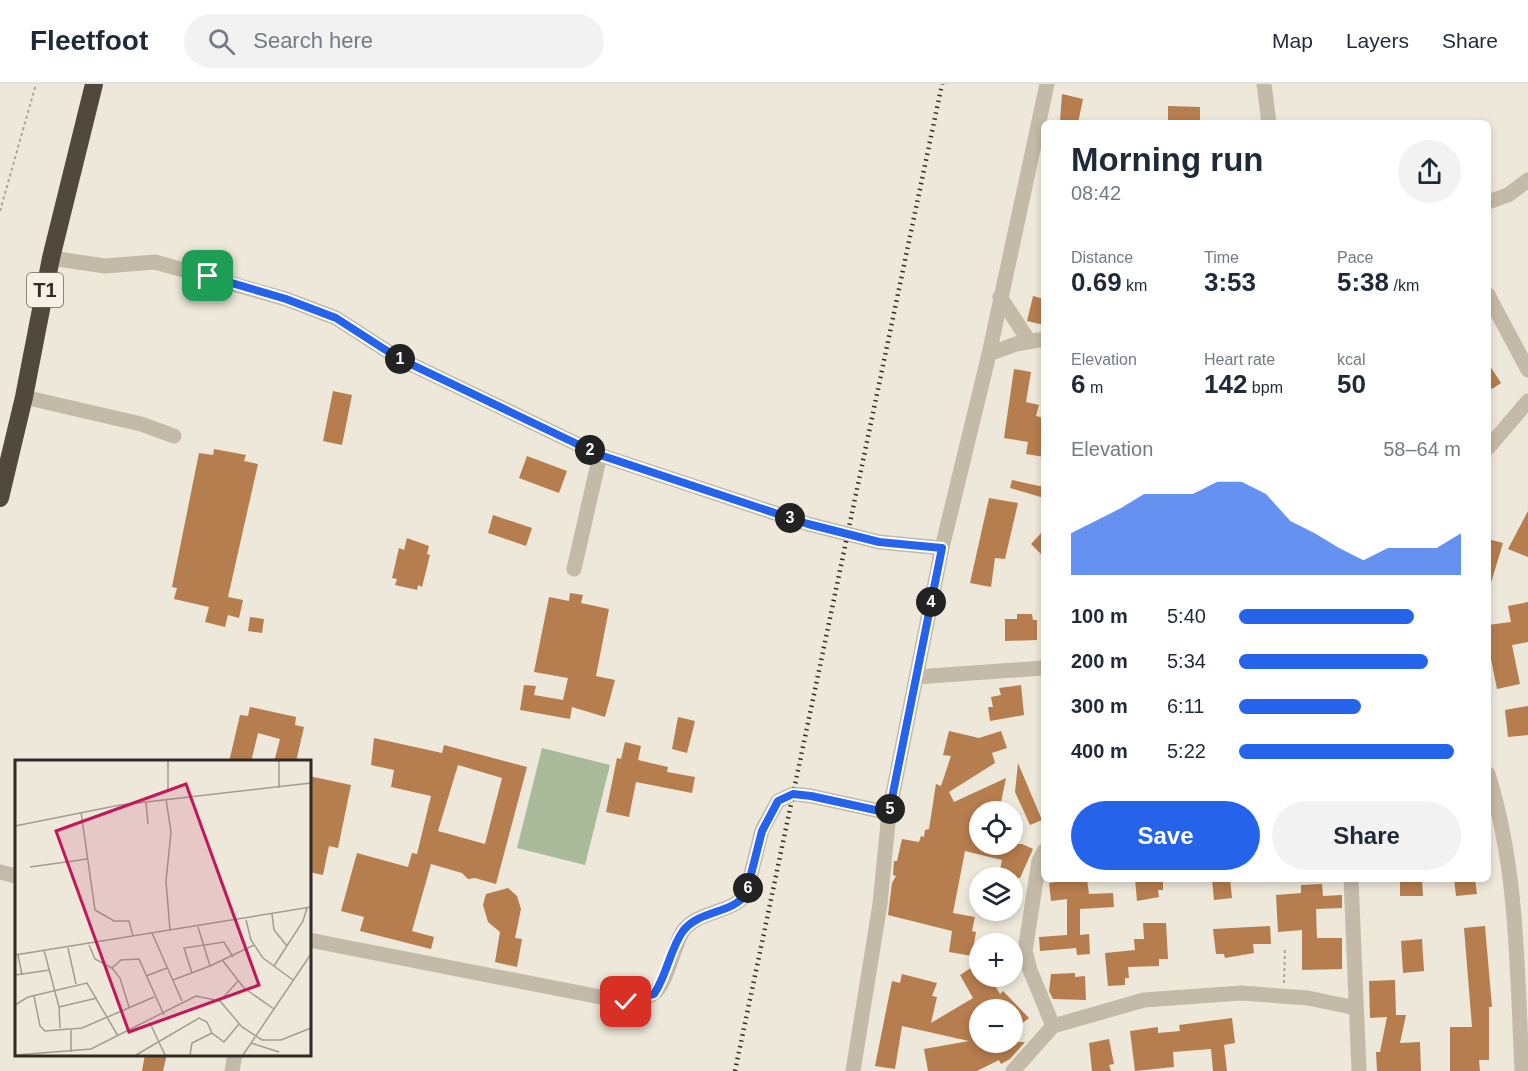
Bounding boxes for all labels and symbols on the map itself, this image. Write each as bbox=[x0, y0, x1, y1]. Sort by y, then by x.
pin bbox=[182, 250, 233, 301]
road number: T1 bbox=[27, 273, 63, 307]
pin: 1 bbox=[385, 344, 415, 374]
pin: 2 bbox=[575, 435, 605, 465]
pin: 3 bbox=[775, 503, 805, 533]
pin: 4 bbox=[916, 587, 946, 617]
inset map bbox=[15, 760, 310, 1056]
pin: 5 bbox=[875, 794, 905, 824]
pin: 6 bbox=[733, 873, 763, 903]
pin bbox=[600, 976, 651, 1027]

